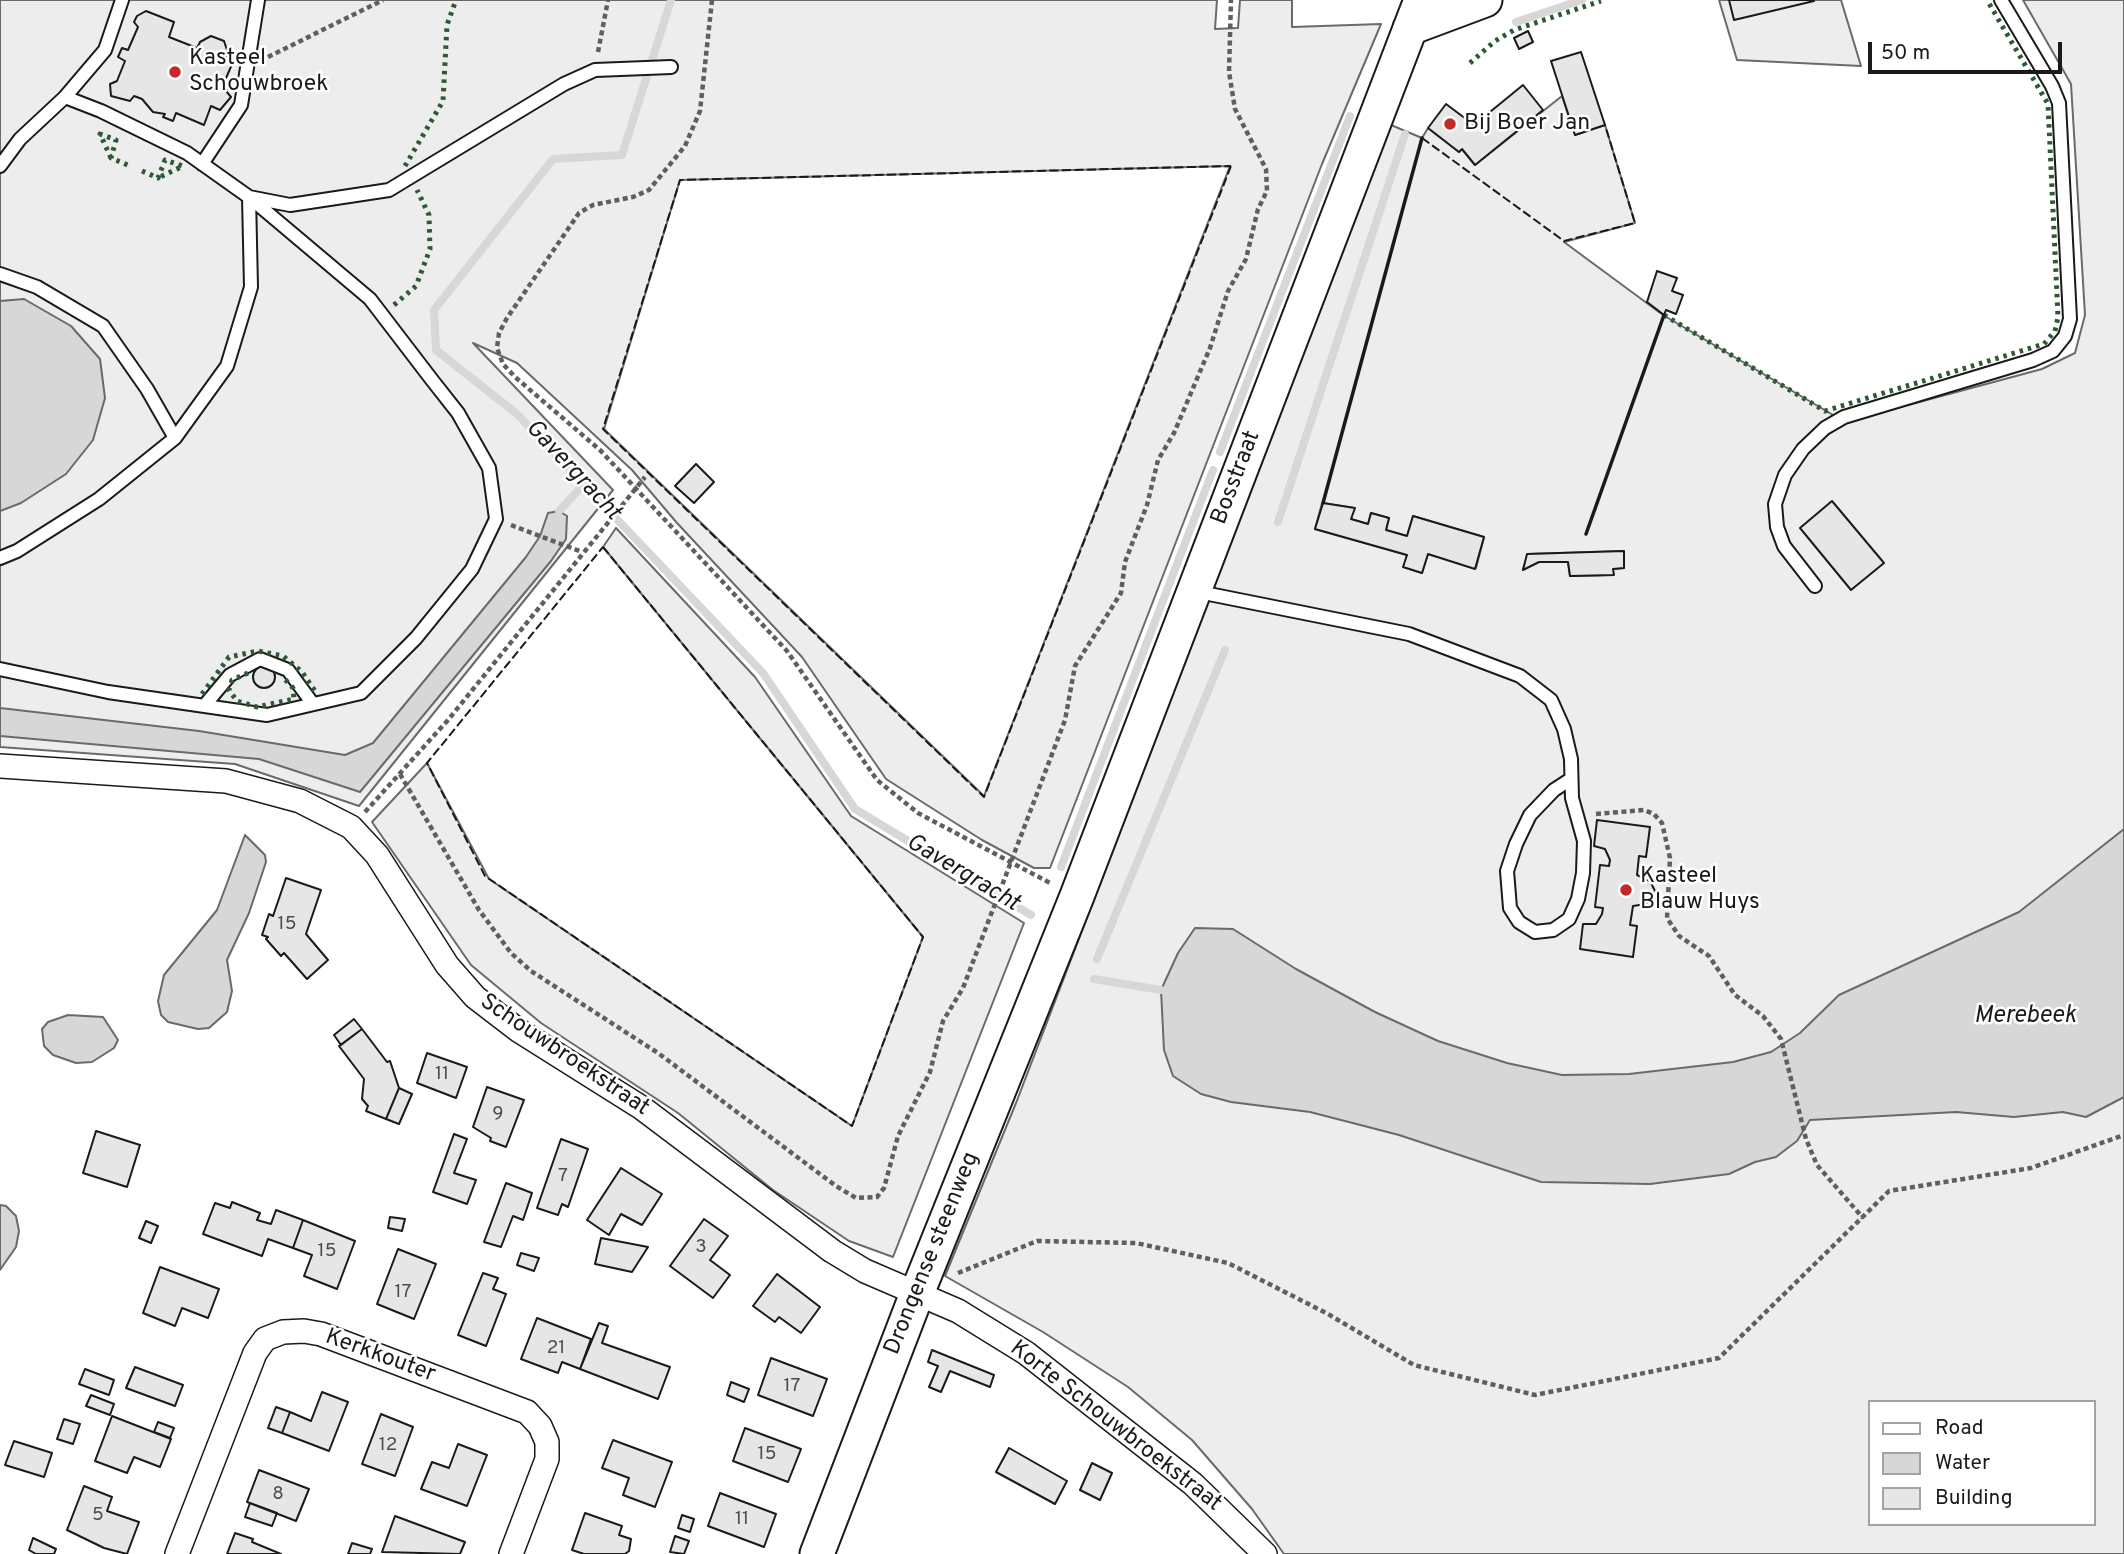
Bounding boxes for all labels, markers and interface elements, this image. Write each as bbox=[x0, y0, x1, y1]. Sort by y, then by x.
scale bar bbox=[1872, 28, 2066, 72]
text: 50 m bbox=[1881, 40, 1930, 67]
place label: Kasteel Schouwbroek bbox=[189, 45, 328, 99]
marker: Kasteel Schouwbroek bbox=[167, 64, 183, 80]
place label: Bij Boer Jan bbox=[1464, 110, 1590, 138]
marker: Bij Boer Jan bbox=[1442, 116, 1458, 132]
water label: Gavergracht bbox=[518, 415, 626, 527]
street label: Bosstraat bbox=[1207, 427, 1267, 529]
water label: Gavergracht bbox=[900, 829, 1024, 919]
place label: Kasteel Blauw Huys bbox=[1640, 863, 1760, 917]
marker: Kasteel Blauw Huys bbox=[1618, 882, 1634, 898]
house number: 15 bbox=[278, 914, 296, 936]
street label: Schouwbroekstraat bbox=[474, 989, 654, 1123]
water label: Merebeek bbox=[1974, 1003, 2076, 1031]
house number: 11 bbox=[435, 1064, 449, 1086]
house number: 9 bbox=[492, 1104, 504, 1126]
street label: Drongense steenweg bbox=[880, 1149, 986, 1359]
house number: 7 bbox=[558, 1166, 568, 1188]
house number: 3 bbox=[695, 1237, 707, 1259]
house number: 15 bbox=[318, 1241, 336, 1263]
house number: 17 bbox=[395, 1282, 411, 1304]
street label: Kerkkouter bbox=[321, 1324, 439, 1390]
street label: Korte Schouwbroekstraat bbox=[1004, 1336, 1226, 1518]
house number: 21 bbox=[547, 1338, 565, 1360]
house number: 17 bbox=[784, 1376, 800, 1398]
legend bbox=[1868, 1400, 2096, 1526]
text: Road bbox=[1935, 1415, 1984, 1442]
house number: 12 bbox=[379, 1435, 397, 1457]
house number: 15 bbox=[758, 1444, 776, 1466]
text: Water bbox=[1935, 1450, 1990, 1477]
house number: 8 bbox=[272, 1484, 284, 1506]
text: Building bbox=[1935, 1485, 2013, 1512]
house number: 5 bbox=[92, 1505, 104, 1527]
house number: 11 bbox=[735, 1509, 749, 1531]

